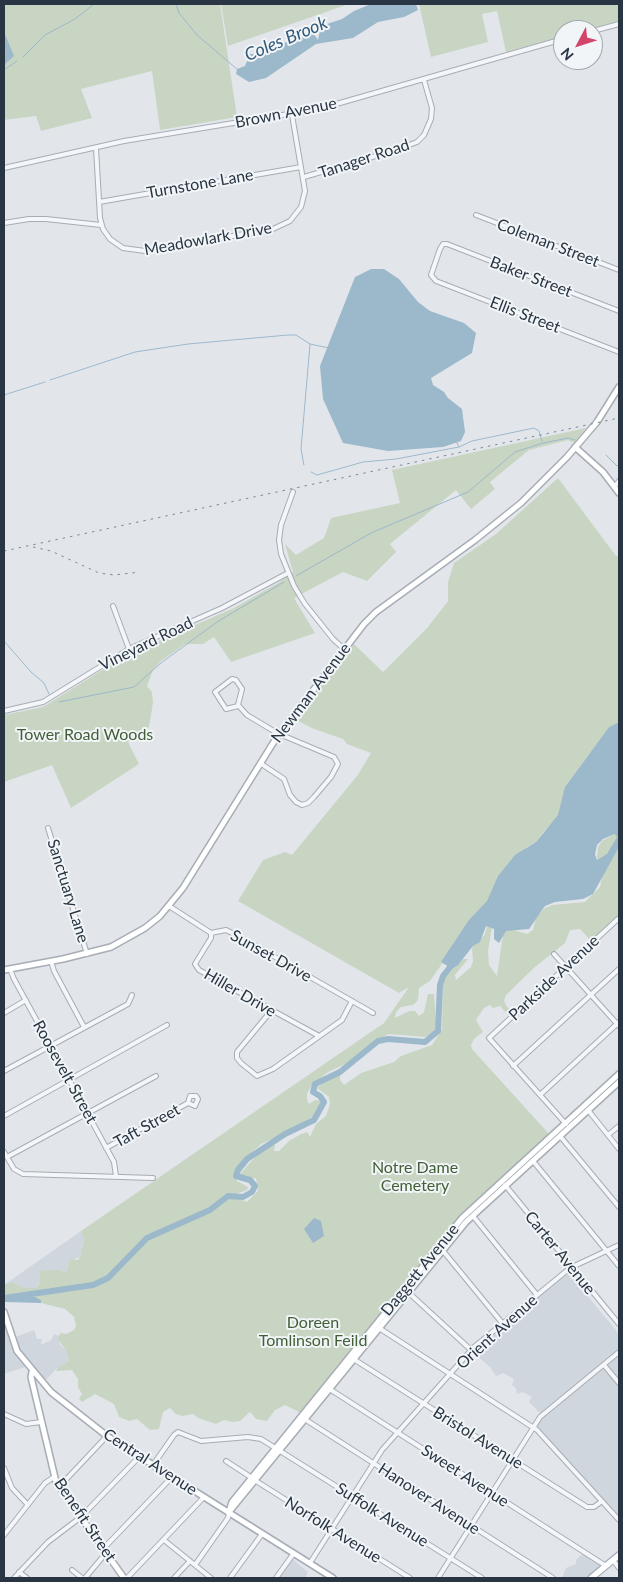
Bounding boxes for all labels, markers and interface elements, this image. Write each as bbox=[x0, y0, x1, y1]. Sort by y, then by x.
water label: Coles Brook bbox=[241, 12, 331, 66]
north arrow bbox=[553, 20, 603, 70]
text: N bbox=[557, 45, 577, 64]
street label: Brown Avenue bbox=[234, 94, 338, 132]
street label: Tanager Road bbox=[316, 135, 412, 183]
street label: Turnstone Lane bbox=[145, 165, 255, 203]
street label: Coleman Street bbox=[494, 215, 602, 271]
street label: Meadowlark Drive bbox=[143, 218, 273, 260]
street label: Baker Street bbox=[487, 253, 575, 301]
street label: Ellis Street bbox=[487, 293, 563, 337]
street label: Vineyard Road bbox=[96, 613, 196, 675]
street label: Newman Avenue bbox=[267, 639, 355, 747]
park label: Tower Road Woods bbox=[17, 725, 153, 745]
street label: Sanctuary Lane bbox=[43, 837, 93, 945]
street label: Sunset Drive bbox=[227, 926, 315, 986]
street label: Parkside Avenue bbox=[505, 931, 603, 1025]
street label: Hiller Drive bbox=[201, 965, 279, 1021]
street label: Roosevelt Street bbox=[29, 1017, 101, 1127]
street label: Taft Street bbox=[111, 1100, 183, 1152]
park label: Notre Dame Cemetery bbox=[372, 1158, 458, 1196]
street label: Carter Avenue bbox=[521, 1208, 599, 1298]
street label: Daggett Avenue bbox=[377, 1220, 463, 1320]
street label: Orient Avenue bbox=[453, 1291, 541, 1373]
park label: Doreen Tomlinson Feild bbox=[259, 1313, 367, 1351]
street label: Bristol Avenue bbox=[430, 1403, 526, 1473]
street label: Central Avenue bbox=[99, 1425, 201, 1499]
street label: Sweet Avenue bbox=[418, 1441, 512, 1511]
street label: Hanover Avenue bbox=[375, 1459, 483, 1539]
street label: Benefit Street bbox=[50, 1474, 120, 1566]
street label: Suffolk Avenue bbox=[332, 1479, 432, 1551]
street label: Norfolk Avenue bbox=[281, 1493, 385, 1567]

